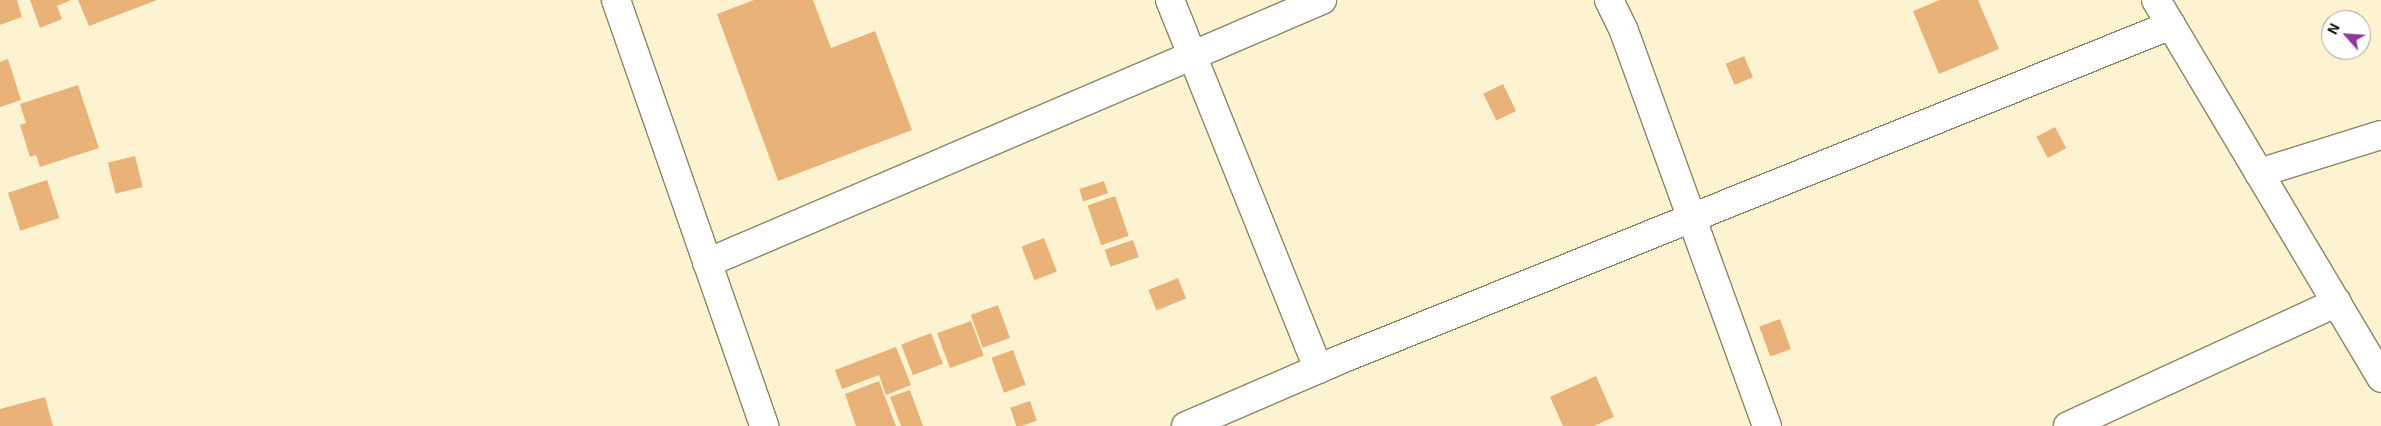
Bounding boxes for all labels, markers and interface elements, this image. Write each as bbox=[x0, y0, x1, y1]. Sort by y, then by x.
north arrow bbox=[2321, 10, 2371, 60]
text: N bbox=[2323, 20, 2343, 37]

